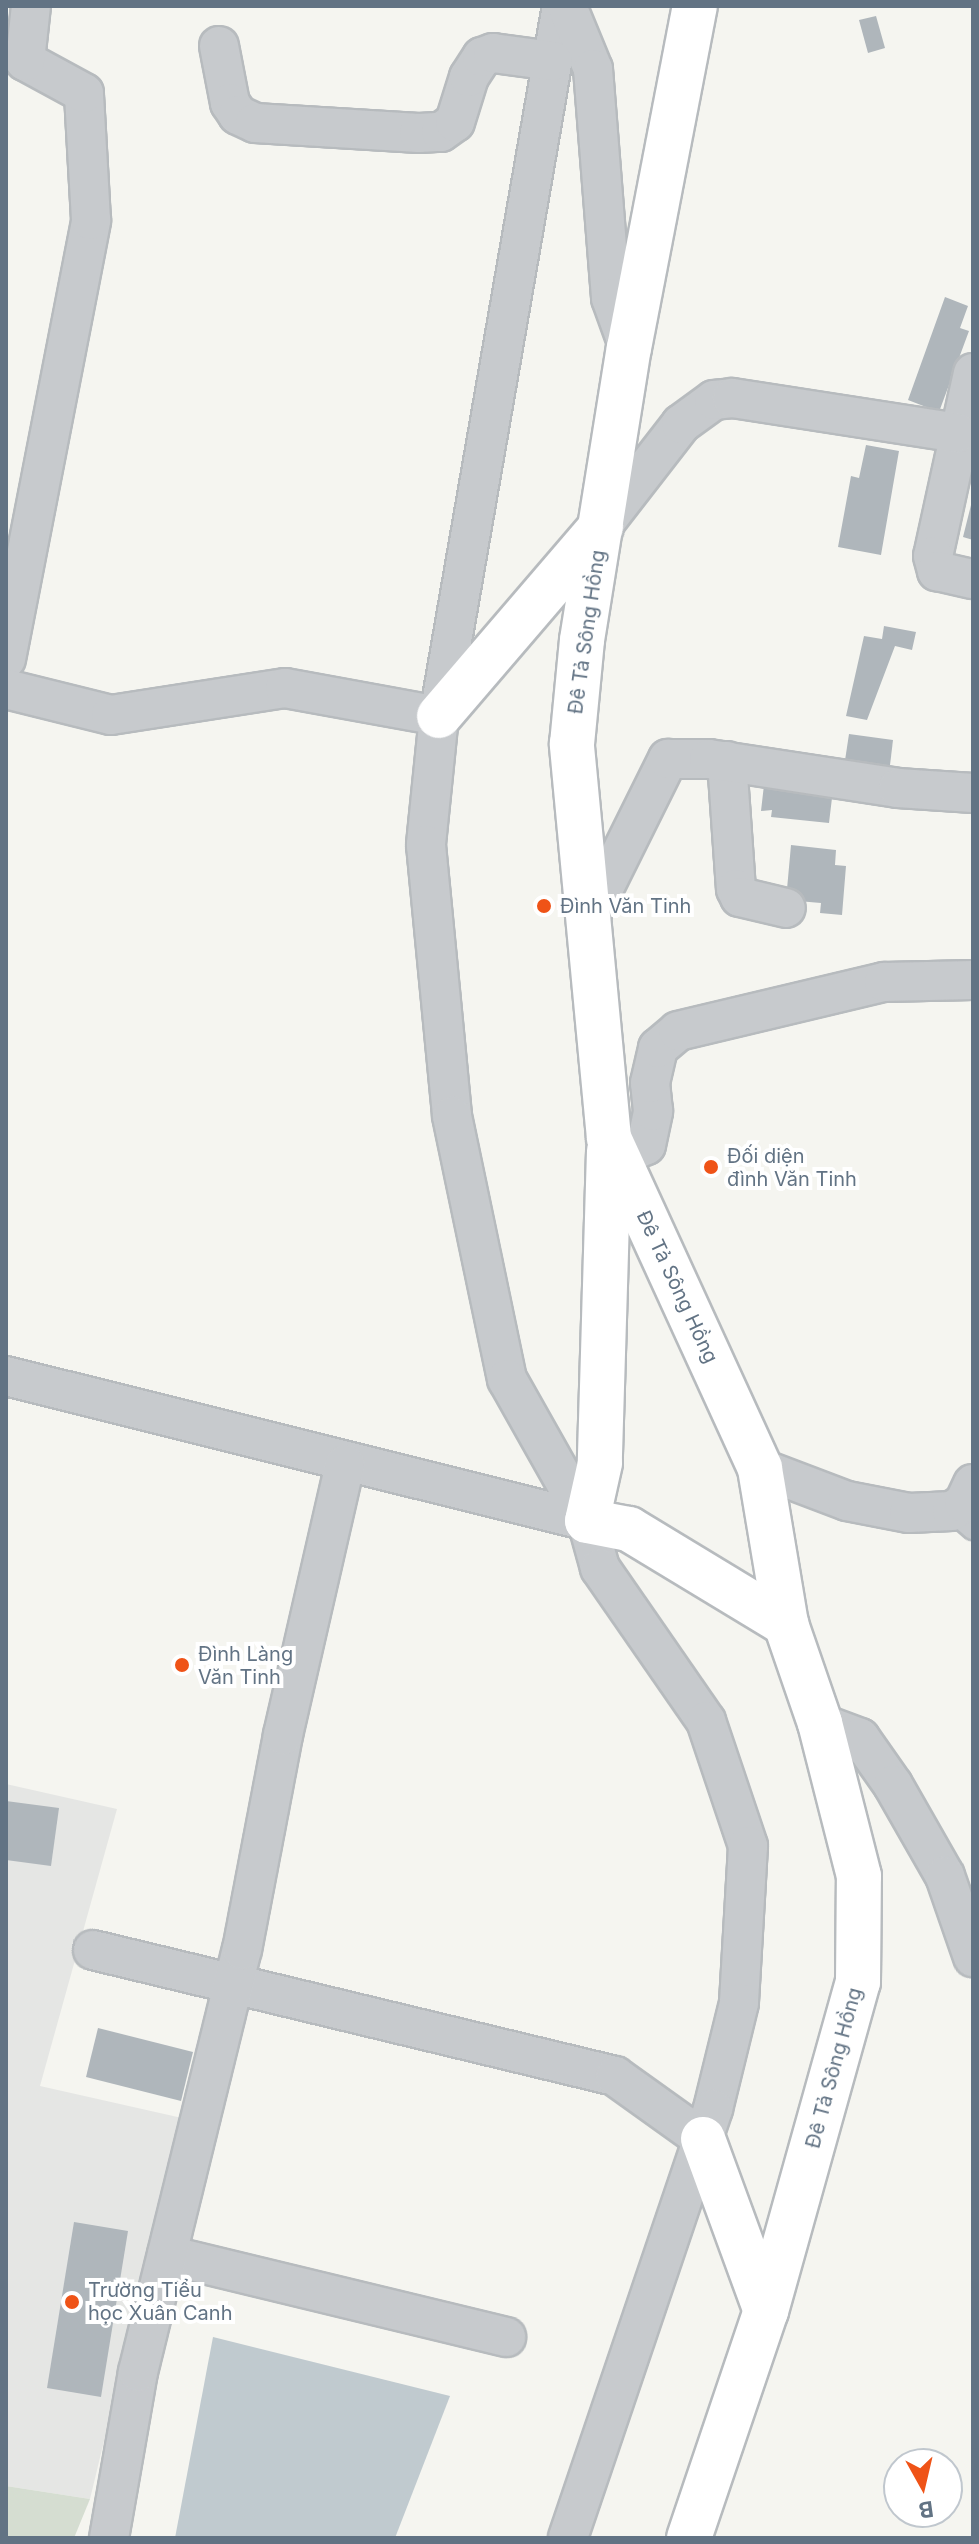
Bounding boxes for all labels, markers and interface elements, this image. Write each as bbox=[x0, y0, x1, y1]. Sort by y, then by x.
street label: Đê Tả Sông Hồng bbox=[564, 548, 610, 716]
place label: Đình Văn Tinh bbox=[560, 894, 691, 918]
marker: Đình Văn Tinh bbox=[535, 897, 553, 915]
place label: Đối diện đình Văn Tinh bbox=[727, 1144, 857, 1191]
marker: Đối diện đình Văn Tinh bbox=[702, 1158, 720, 1176]
street label: Đê Tả Sông Hồng bbox=[631, 1207, 723, 1367]
place label: Đình Làng Văn Tinh bbox=[198, 1642, 293, 1689]
marker: Đình Làng Văn Tinh bbox=[173, 1656, 191, 1674]
street label: Đê Tả Sông Hồng bbox=[801, 1985, 867, 2151]
place label: Trường Tiểu học Xuân Canh bbox=[88, 2278, 232, 2325]
marker: Trường Tiểu học Xuân Canh bbox=[63, 2293, 81, 2311]
north arrow bbox=[883, 2448, 963, 2528]
text: B bbox=[917, 2496, 935, 2524]

